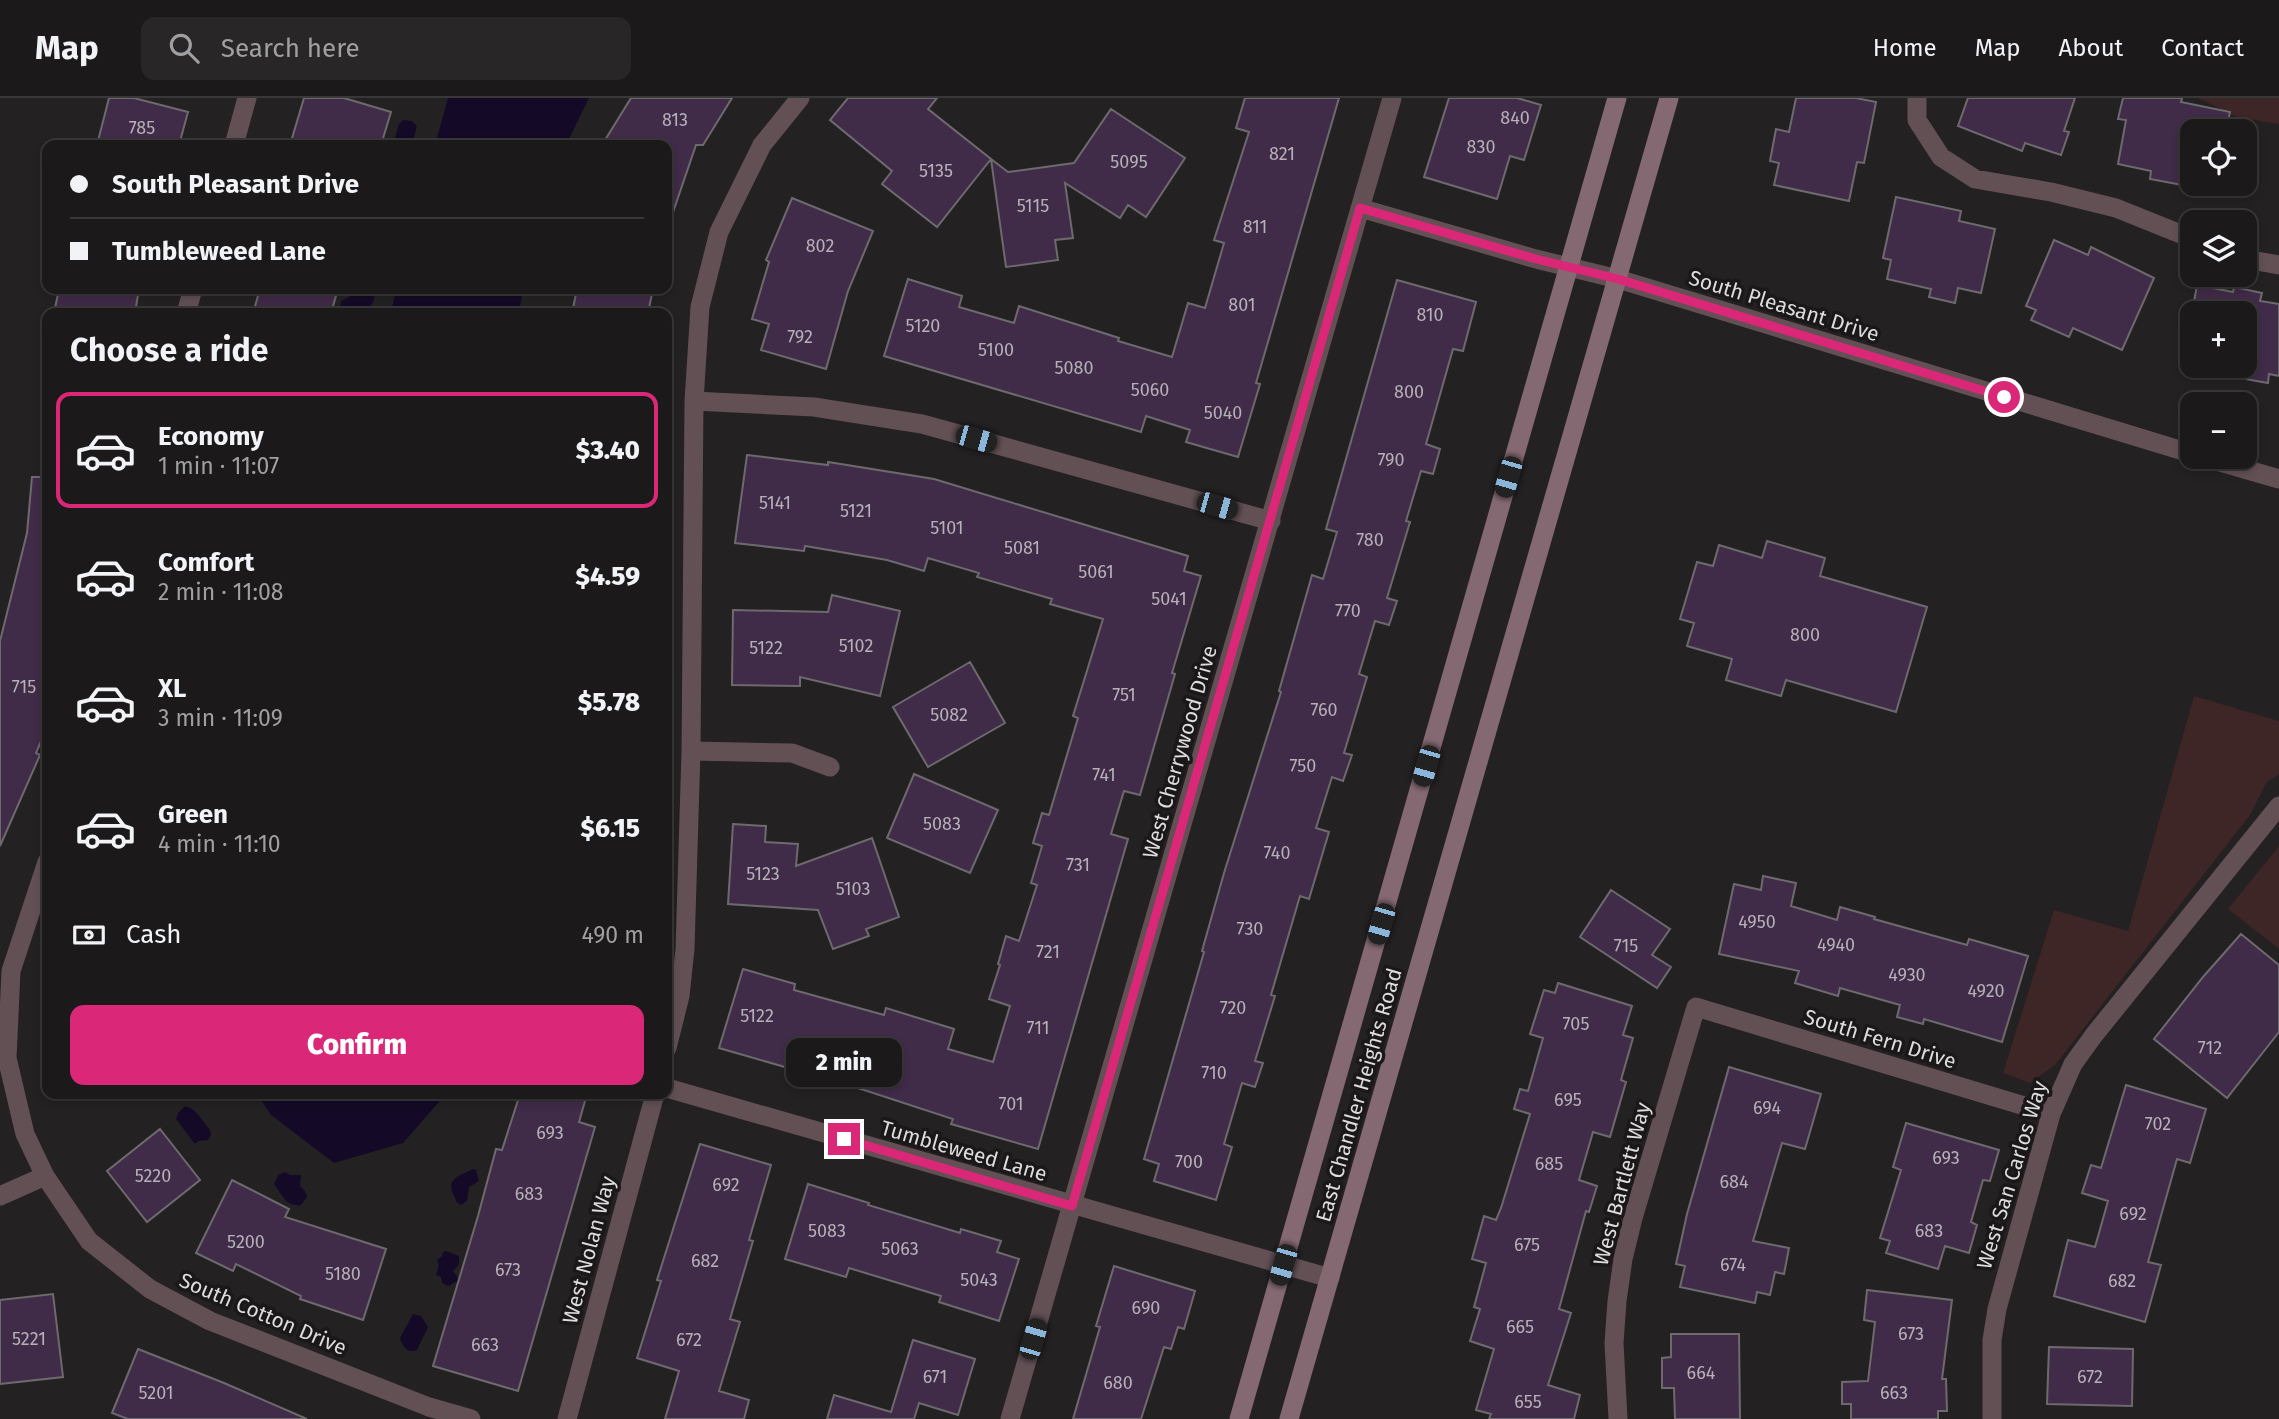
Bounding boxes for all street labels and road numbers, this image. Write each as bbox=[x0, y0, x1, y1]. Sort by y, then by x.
street label: South Pleasant Drive bbox=[1686, 265, 1882, 347]
street label: West Cherrywood Drive bbox=[1137, 643, 1223, 861]
street label: East Chandler Heights Road bbox=[1310, 965, 1408, 1225]
street label: South Fern Drive bbox=[1801, 1004, 1959, 1074]
street label: West San Carlos Way bbox=[1971, 1077, 2053, 1272]
street label: West Bartlett Way bbox=[1588, 1099, 1656, 1268]
street label: Tumbleweed Lane bbox=[878, 1115, 1050, 1187]
street label: West Nolan Way bbox=[557, 1173, 621, 1327]
street label: South Cotton Drive bbox=[175, 1267, 351, 1361]

